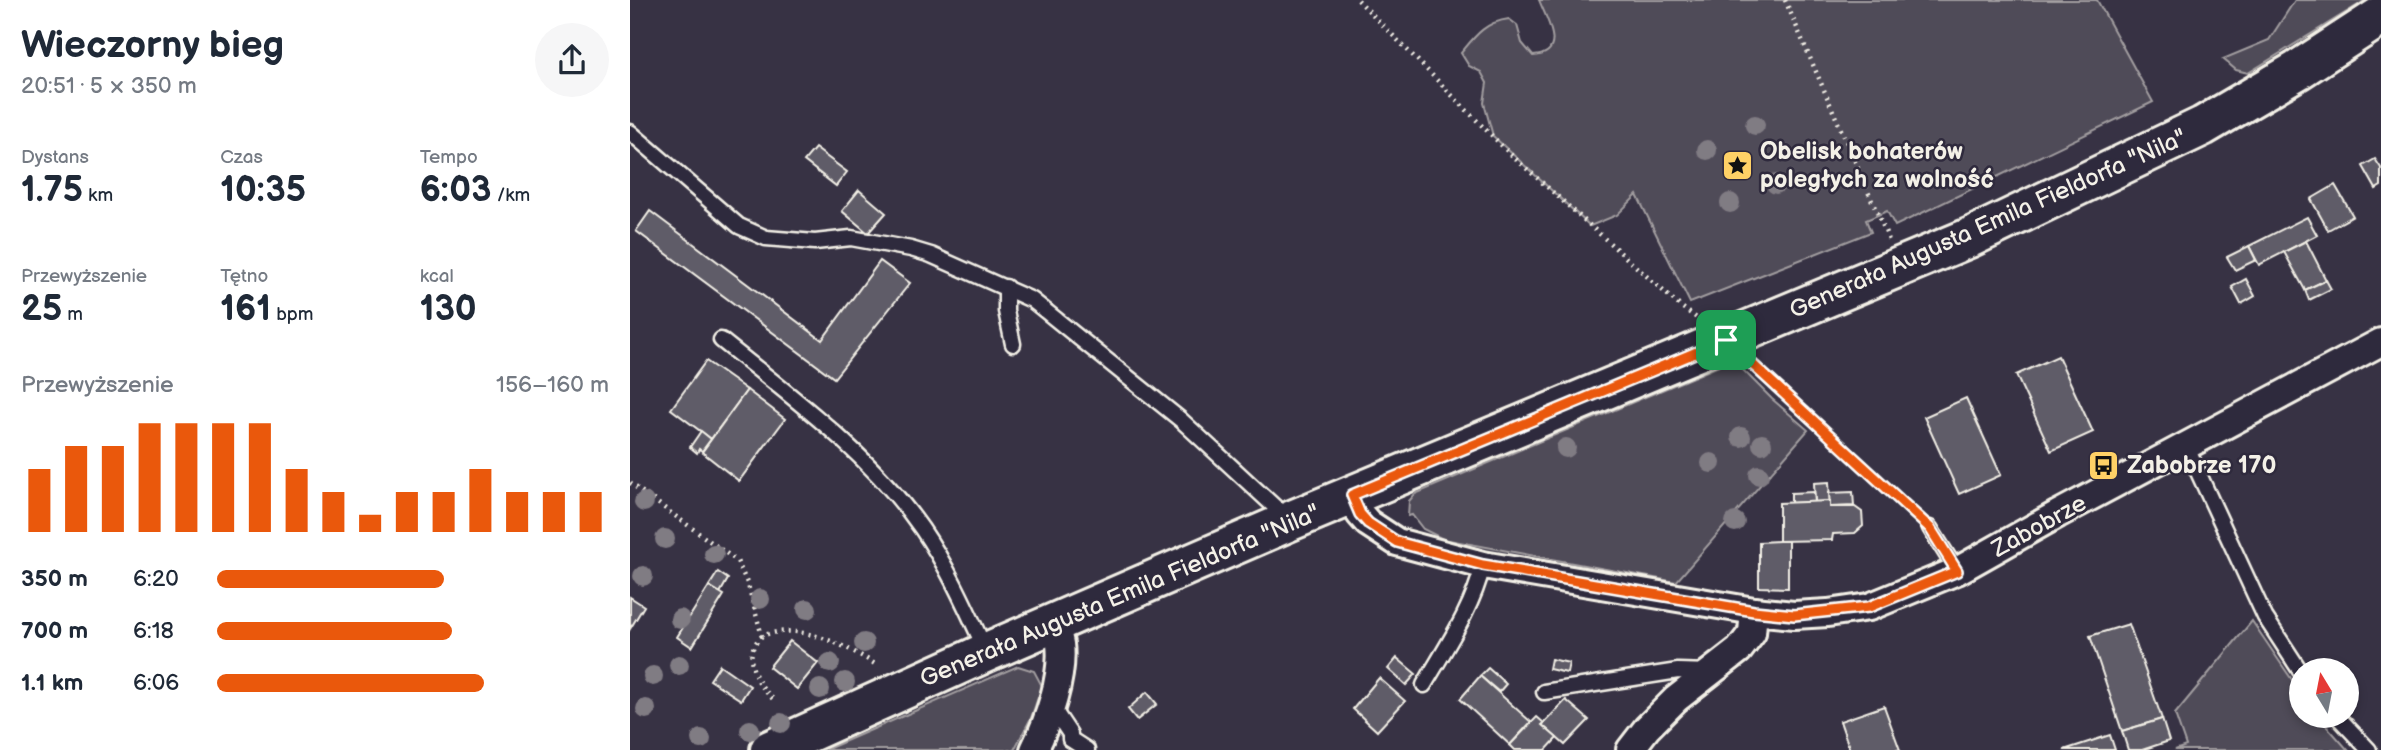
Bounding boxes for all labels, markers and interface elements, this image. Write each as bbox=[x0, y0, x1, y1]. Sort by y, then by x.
text: Wieczorny bieg bbox=[21, 23, 284, 68]
button: share bbox=[535, 23, 609, 97]
text: 20:51 · 5 × 350 m bbox=[21, 72, 197, 100]
street label: Generała Augusta Emila Fieldorfa "Nila" bbox=[1785, 123, 2191, 325]
place label: Obelisk bohaterów poległych za wolność bbox=[1760, 137, 1994, 194]
text: Dystans bbox=[21, 146, 89, 169]
text: Czas bbox=[220, 146, 263, 169]
text: Tempo bbox=[420, 146, 478, 169]
place icon: Obelisk bohaterów poległych za wolność bbox=[1720, 148, 1754, 182]
text: 1.75 bbox=[21, 169, 83, 212]
text: 10:35 bbox=[220, 169, 306, 212]
text: 6:03 bbox=[420, 169, 492, 212]
text: km bbox=[83, 184, 113, 207]
text: /km bbox=[492, 184, 530, 207]
text: Przewyższenie bbox=[21, 265, 147, 288]
text: Tętno bbox=[220, 265, 268, 288]
text: kcal bbox=[420, 265, 454, 288]
text: 25 bbox=[21, 288, 62, 331]
text: 161 bbox=[220, 288, 271, 331]
text: 130 bbox=[420, 288, 477, 331]
text: m bbox=[62, 303, 83, 326]
text: bpm bbox=[271, 303, 314, 326]
pin bbox=[1696, 310, 1756, 370]
icon: arrive bbox=[1707, 321, 1745, 359]
text: Przewyższenie bbox=[21, 371, 174, 399]
text: 156–160 m bbox=[496, 371, 609, 399]
bus stop icon: Zabobrze 170 bbox=[2087, 448, 2121, 482]
place label: Zabobrze 170 bbox=[2127, 451, 2276, 480]
street label: Zabobrze bbox=[1986, 488, 2091, 564]
street label: Generała Augusta Emila Fieldorfa "Nila" bbox=[916, 498, 1324, 694]
text: 350 m bbox=[21, 565, 88, 593]
text: 6:20 bbox=[133, 565, 179, 593]
text: 700 m bbox=[21, 617, 88, 645]
text: 6:18 bbox=[133, 617, 174, 645]
north arrow bbox=[2289, 658, 2359, 728]
map controls bbox=[2289, 658, 2359, 728]
text: 1.1 km bbox=[21, 669, 83, 697]
text: 6:06 bbox=[133, 669, 179, 697]

